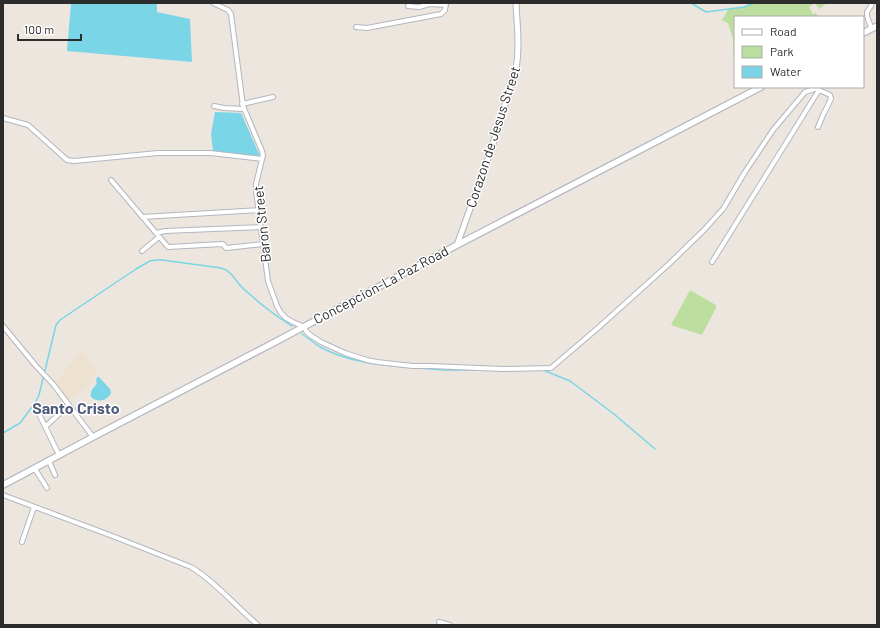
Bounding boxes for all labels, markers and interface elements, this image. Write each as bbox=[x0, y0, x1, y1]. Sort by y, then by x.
scale bar bbox=[18, 16, 81, 42]
legend bbox=[734, 16, 864, 88]
text: 100 m bbox=[24, 22, 54, 36]
text: Road bbox=[770, 24, 797, 38]
text: Park bbox=[770, 44, 794, 58]
street label: Corazon de Jesus Street bbox=[462, 64, 523, 210]
text: Water bbox=[770, 64, 802, 78]
street label: Baron Street bbox=[249, 185, 274, 263]
street label: Concepcion-La Paz Road bbox=[310, 242, 451, 327]
district label: Santo Cristo bbox=[32, 398, 120, 417]

